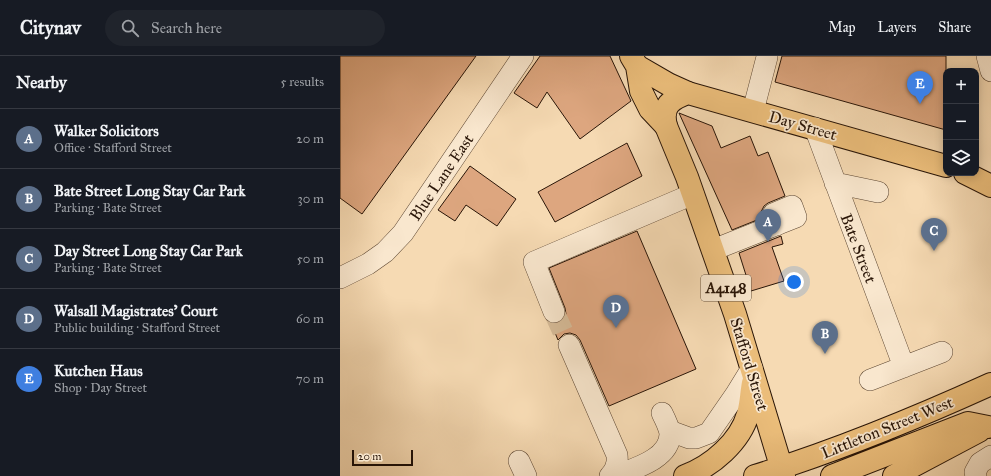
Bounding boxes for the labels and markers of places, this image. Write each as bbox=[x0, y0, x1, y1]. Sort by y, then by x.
pin: E bbox=[907, 71, 933, 104]
pin: A bbox=[755, 209, 781, 242]
pin: C bbox=[921, 218, 947, 251]
pin: D bbox=[603, 295, 629, 328]
pin: B bbox=[812, 321, 838, 354]

